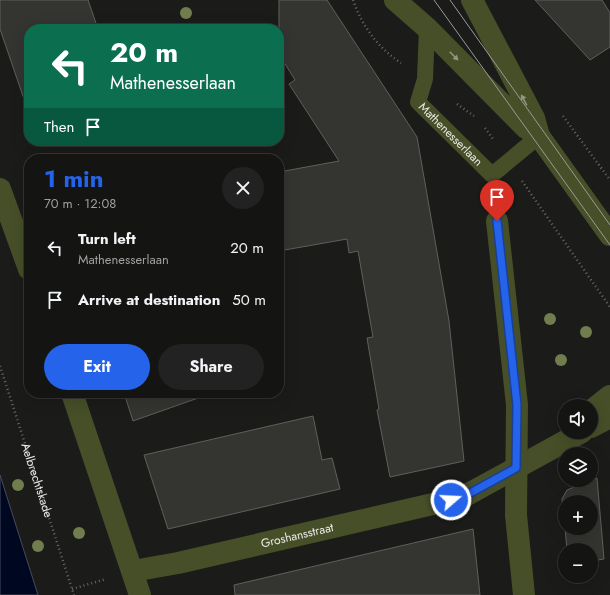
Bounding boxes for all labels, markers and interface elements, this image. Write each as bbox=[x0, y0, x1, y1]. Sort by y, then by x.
text: 20 m bbox=[110, 32, 178, 73]
icon: left bbox=[44, 40, 96, 92]
one-way arrow bbox=[449, 51, 459, 61]
text: Mathenesserlaan bbox=[110, 70, 236, 96]
one-way arrow bbox=[521, 94, 528, 106]
street label: Mathenesserlaan bbox=[414, 98, 487, 170]
text: Then bbox=[44, 116, 74, 138]
icon: arrive bbox=[82, 116, 104, 138]
text: 1 min bbox=[44, 161, 104, 196]
button: close bbox=[222, 167, 264, 209]
pin bbox=[480, 180, 514, 221]
icon: arrive bbox=[486, 186, 508, 208]
text: 70 m · 12:08 bbox=[44, 194, 116, 213]
text: Turn left bbox=[78, 228, 136, 250]
icon: left bbox=[44, 237, 66, 259]
text: 20 m bbox=[230, 237, 264, 259]
text: Mathenesserlaan bbox=[78, 250, 169, 269]
icon: arrive bbox=[44, 289, 66, 311]
text: Arrive at destination bbox=[78, 289, 220, 311]
text: 50 m bbox=[232, 289, 266, 311]
button: Exit bbox=[44, 344, 150, 390]
button: Share bbox=[158, 344, 264, 390]
map controls bbox=[558, 399, 598, 583]
button: sound bbox=[558, 399, 598, 439]
street label: Aelbrechtskade bbox=[16, 440, 57, 520]
button: layers bbox=[558, 447, 598, 487]
position arrow bbox=[430, 479, 472, 521]
button: + bbox=[558, 495, 598, 535]
street label: Groshansstraat bbox=[259, 518, 335, 553]
button: − bbox=[558, 543, 598, 583]

